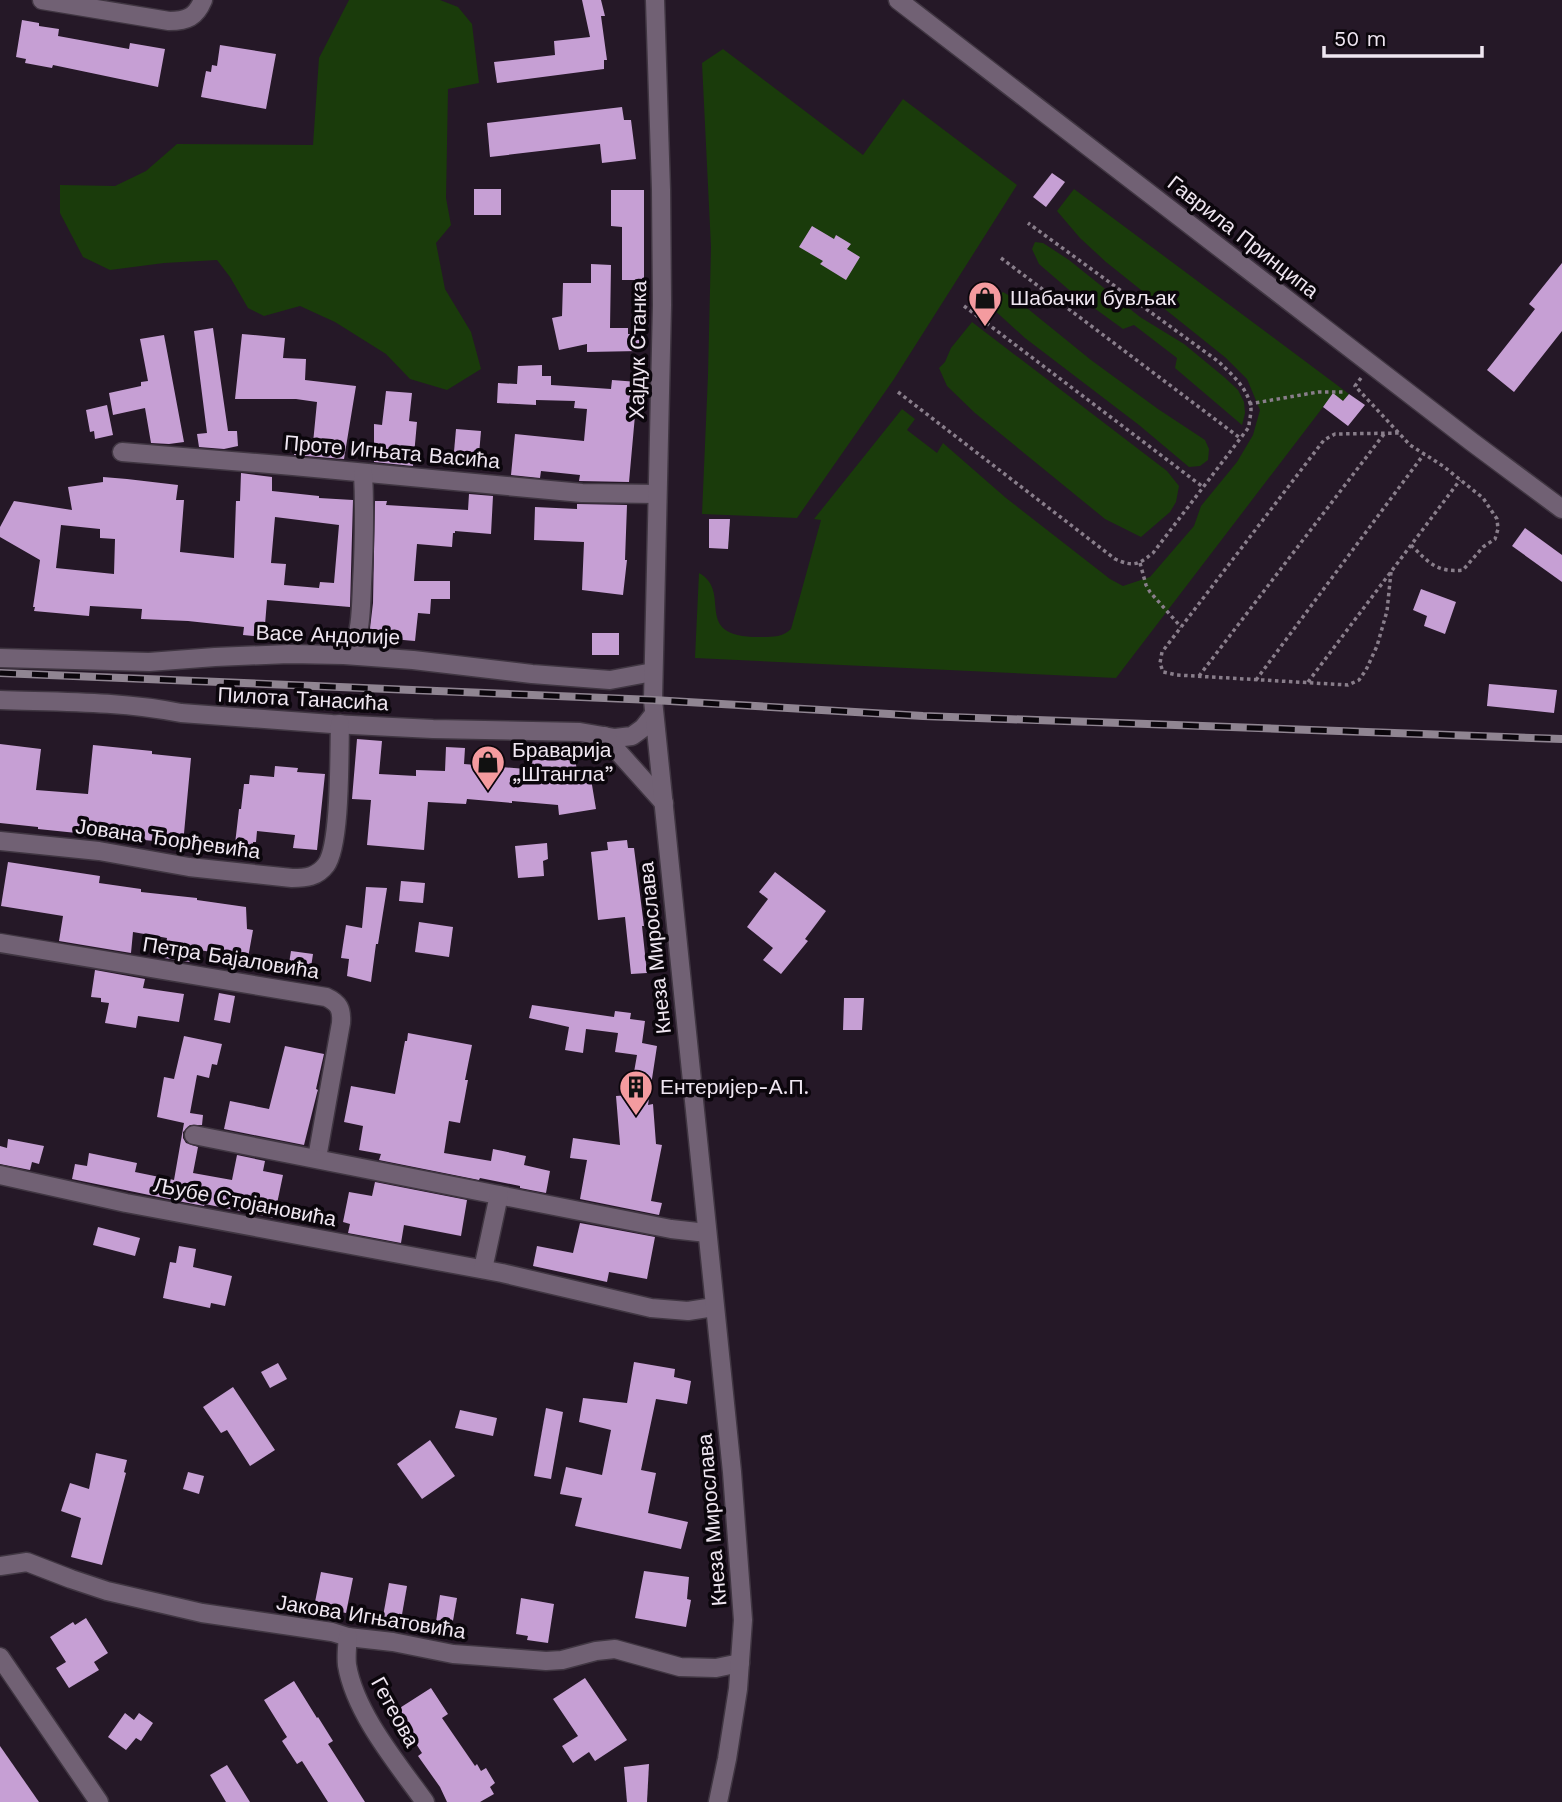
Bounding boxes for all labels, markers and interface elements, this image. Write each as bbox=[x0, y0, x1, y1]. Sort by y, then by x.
scale bar bbox=[1324, 14, 1482, 58]
text: 50 m bbox=[1334, 26, 1386, 51]
street label: Гаврила Принципа bbox=[1163, 170, 1324, 303]
shop icon: Шабачки бувљак bbox=[966, 279, 1004, 328]
street label: Хајдук Станка bbox=[624, 280, 651, 420]
place label: Шабачки бувљак bbox=[1010, 285, 1177, 310]
street label: Проте Игњата Васића bbox=[283, 430, 501, 473]
street label: Васе Андолије bbox=[255, 619, 401, 650]
street label: Пилота Танасића bbox=[217, 682, 389, 715]
place label: Браварија „Штангла” bbox=[512, 737, 614, 786]
shop icon: Браварија „Штангла” bbox=[469, 743, 507, 792]
street label: Јована Ђорђевића bbox=[74, 813, 262, 864]
street label: Кнеза Мирослава bbox=[633, 860, 676, 1035]
street label: Петра Бајаловића bbox=[141, 931, 321, 984]
building icon: Ентеријер-А.П. bbox=[617, 1068, 655, 1117]
place label: Ентеријер-А.П. bbox=[660, 1074, 809, 1099]
street label: Љубе Стојановића bbox=[152, 1172, 339, 1232]
street label: Кнеза Мирослава bbox=[691, 1432, 731, 1607]
street label: Јакова Игњатовића bbox=[275, 1589, 468, 1644]
street label: Гетеова bbox=[366, 1672, 425, 1751]

